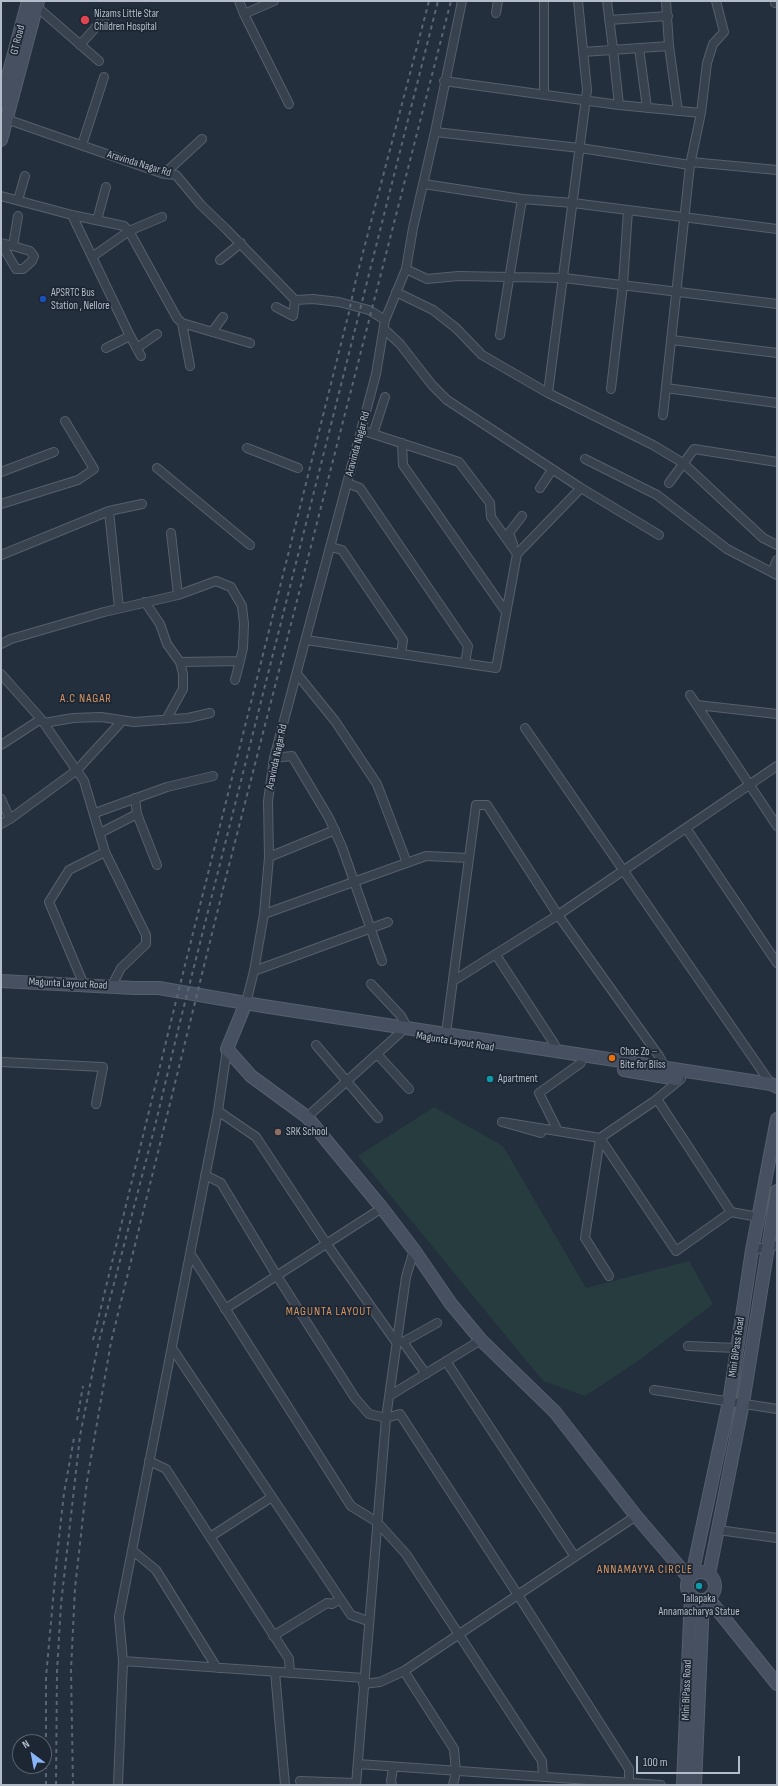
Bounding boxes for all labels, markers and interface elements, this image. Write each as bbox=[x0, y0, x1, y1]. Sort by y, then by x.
place label: Nizams Little Star Children Hospital bbox=[94, 7, 159, 33]
marker: Nizams Little Star Children Hospital bbox=[79, 14, 91, 26]
street label: GT Road bbox=[8, 24, 28, 56]
street label: Aravinda Nagar Rd bbox=[105, 148, 173, 180]
place label: APSRTC Bus Station , Nellore bbox=[51, 286, 110, 312]
marker: APSRTC Bus Station , Nellore bbox=[38, 294, 48, 304]
street label: Aravinda Nagar Rd bbox=[343, 410, 373, 478]
district label: A.C NAGAR bbox=[60, 692, 112, 706]
street label: Aravinda Nagar Rd bbox=[264, 723, 290, 791]
street label: Magunta Layout Road bbox=[28, 975, 108, 993]
street label: Magunta Layout Road bbox=[415, 1029, 495, 1055]
place label: Choc Zo – Bite for Bliss bbox=[620, 1045, 666, 1071]
marker: Choc Zo – Bite for Bliss bbox=[607, 1053, 617, 1063]
place label: Apartment bbox=[498, 1072, 538, 1086]
marker: Apartment bbox=[485, 1074, 495, 1084]
place label: SRK School bbox=[286, 1125, 328, 1139]
marker: SRK School bbox=[273, 1127, 283, 1137]
district label: MAGUNTA LAYOUT bbox=[286, 1305, 372, 1319]
street label: Mini BiPass Road bbox=[726, 1316, 748, 1378]
district label: ANNAMAYYA CIRCLE bbox=[597, 1563, 693, 1577]
marker: Tallapaka Annamacharya Statue bbox=[694, 1581, 704, 1591]
place label: Tallapaka Annamacharya Statue bbox=[658, 1592, 740, 1618]
street label: Mini BiPass Road bbox=[679, 1659, 695, 1721]
north arrow bbox=[12, 1734, 52, 1774]
text: N bbox=[20, 1737, 32, 1751]
scale bar bbox=[638, 1748, 742, 1774]
text: 100 m bbox=[643, 1755, 668, 1770]

